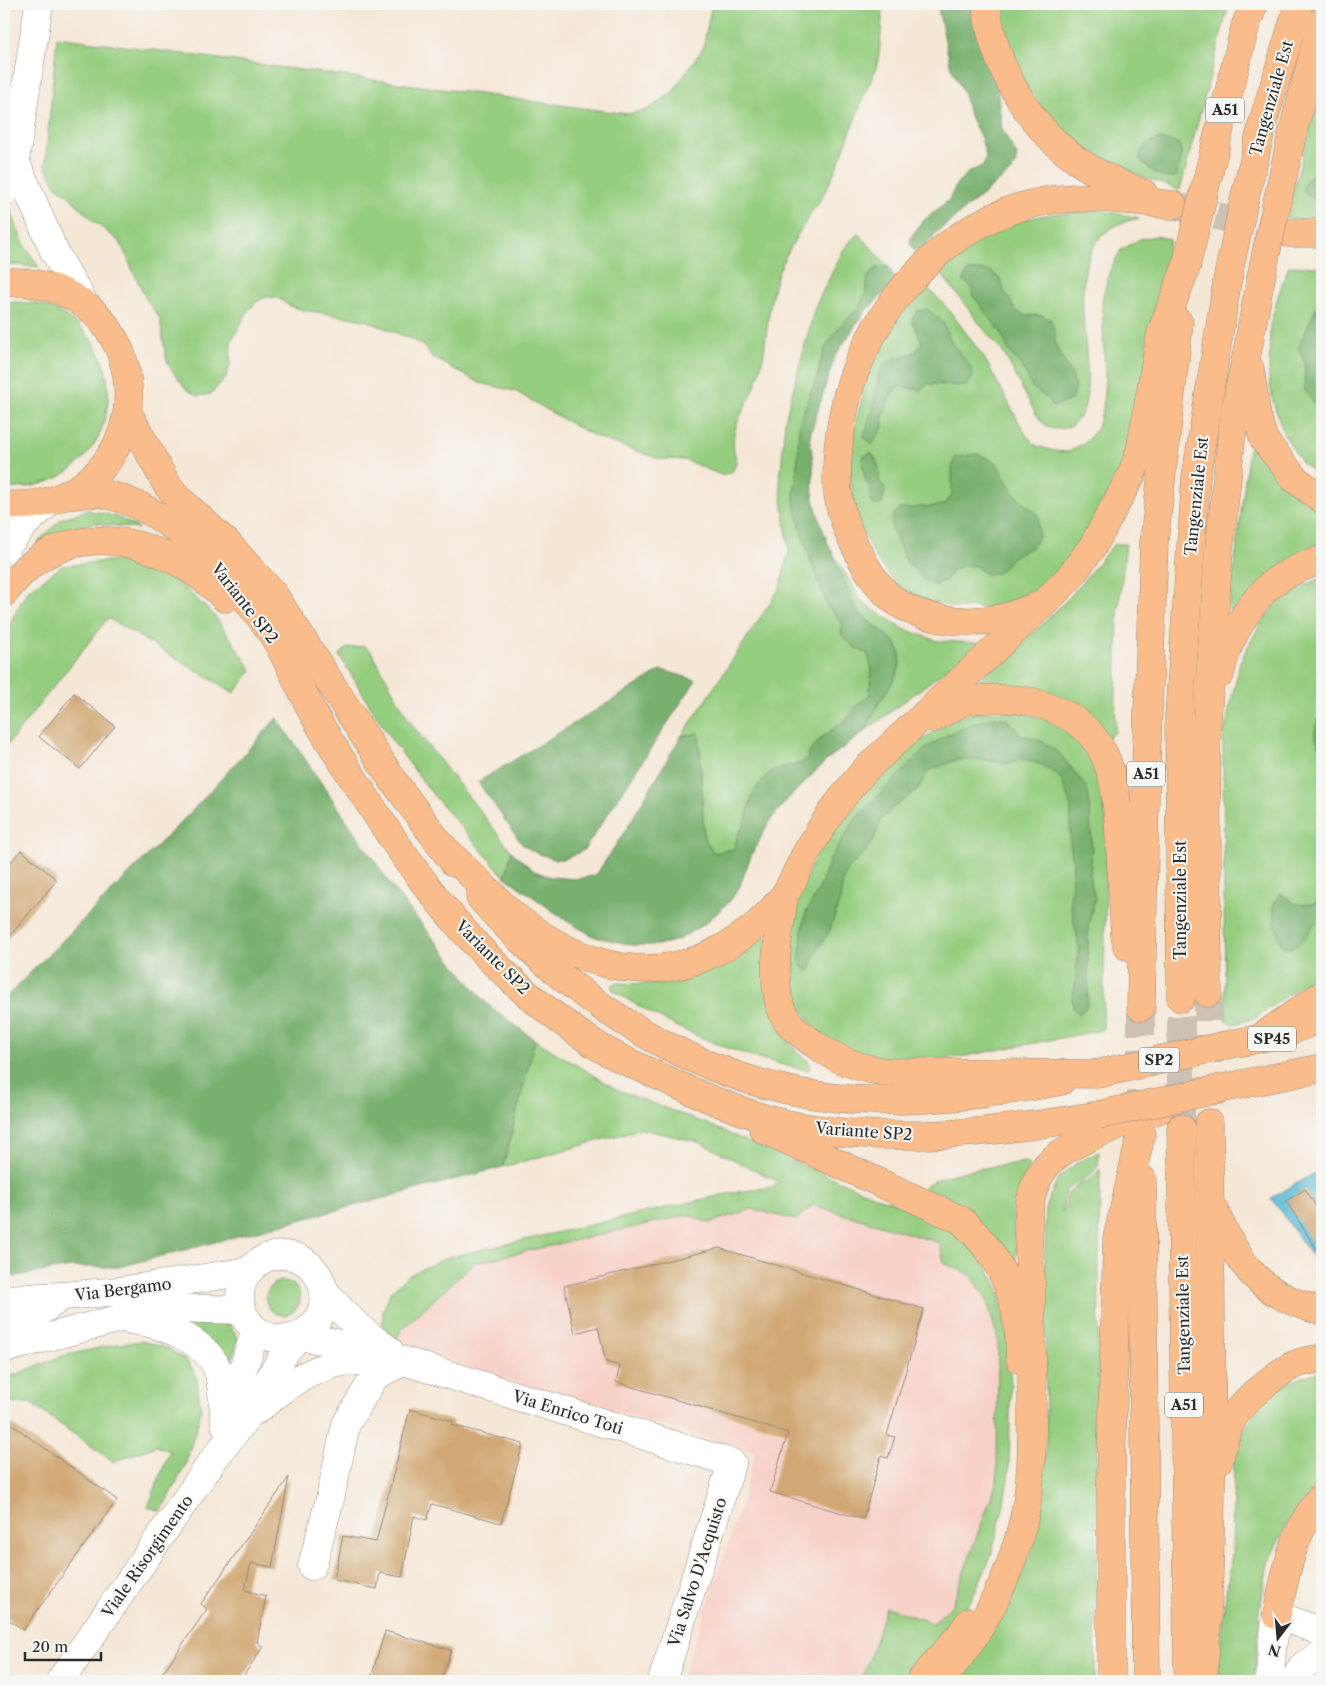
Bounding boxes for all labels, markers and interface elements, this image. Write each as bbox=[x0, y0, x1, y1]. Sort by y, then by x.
street label: Tangenziale Est bbox=[1245, 38, 1297, 158]
road number: A51 bbox=[1206, 98, 1244, 122]
street label: Tangenziale Est bbox=[1180, 435, 1212, 556]
street label: Variante SP2 bbox=[207, 558, 283, 647]
road number: A51 bbox=[1127, 762, 1165, 786]
street label: Tangenziale Est bbox=[1170, 840, 1190, 960]
street label: Variante SP2 bbox=[451, 915, 534, 998]
road number: SP45 bbox=[1248, 1026, 1296, 1052]
road number: SP2 bbox=[1139, 1048, 1179, 1072]
street label: Variante SP2 bbox=[814, 1118, 913, 1144]
street label: Tangenziale Est bbox=[1172, 1255, 1194, 1375]
street label: Via Bergamo bbox=[73, 1273, 173, 1305]
street label: Via Enrico Toti bbox=[509, 1385, 626, 1438]
road number: A51 bbox=[1165, 1392, 1203, 1418]
street label: Viale Risorgimento bbox=[97, 1491, 197, 1622]
street label: Via Salvo D'Acquisto bbox=[663, 1495, 731, 1650]
north arrow bbox=[1254, 1612, 1304, 1662]
scale bar bbox=[25, 1630, 101, 1662]
text: 20 m bbox=[32, 1637, 68, 1656]
text: N bbox=[1266, 1640, 1283, 1661]

